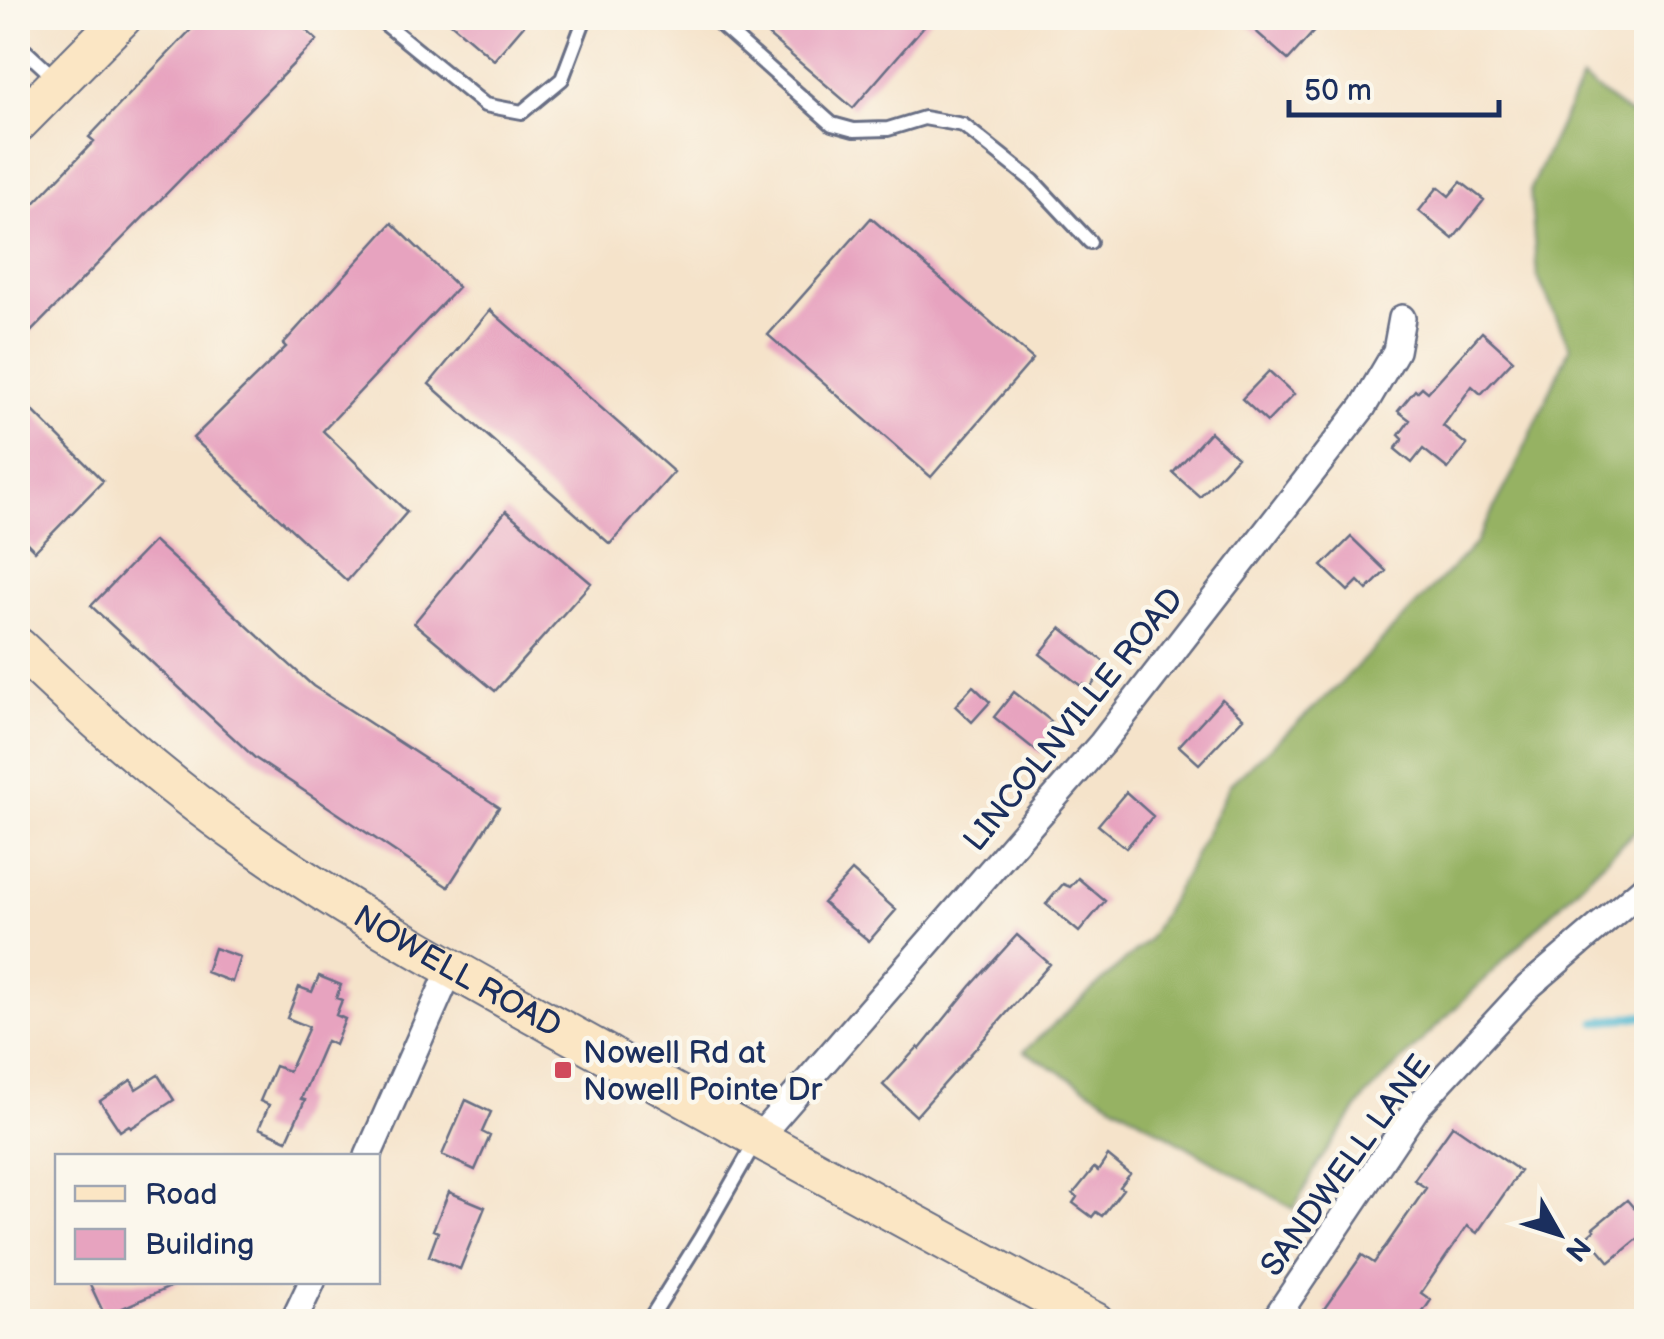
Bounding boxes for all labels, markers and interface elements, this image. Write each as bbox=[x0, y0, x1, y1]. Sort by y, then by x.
scale bar bbox=[1289, 55, 1499, 117]
text: 50 m bbox=[1304, 73, 1372, 109]
street label: LINCOLNVILLE ROAD bbox=[956, 581, 1192, 859]
street label: NOWELL ROAD bbox=[346, 897, 568, 1047]
place label: Nowell Rd at Nowell Pointe Dr bbox=[583, 1034, 823, 1110]
street label: SANDWELL LANE bbox=[1253, 1048, 1440, 1284]
marker: Nowell Rd at Nowell Pointe Dr bbox=[552, 1059, 574, 1081]
legend bbox=[55, 1154, 380, 1284]
text: Road bbox=[145, 1177, 218, 1213]
north arrow bbox=[1509, 1184, 1609, 1284]
text: Building bbox=[145, 1227, 254, 1263]
text: N bbox=[1558, 1230, 1597, 1267]

